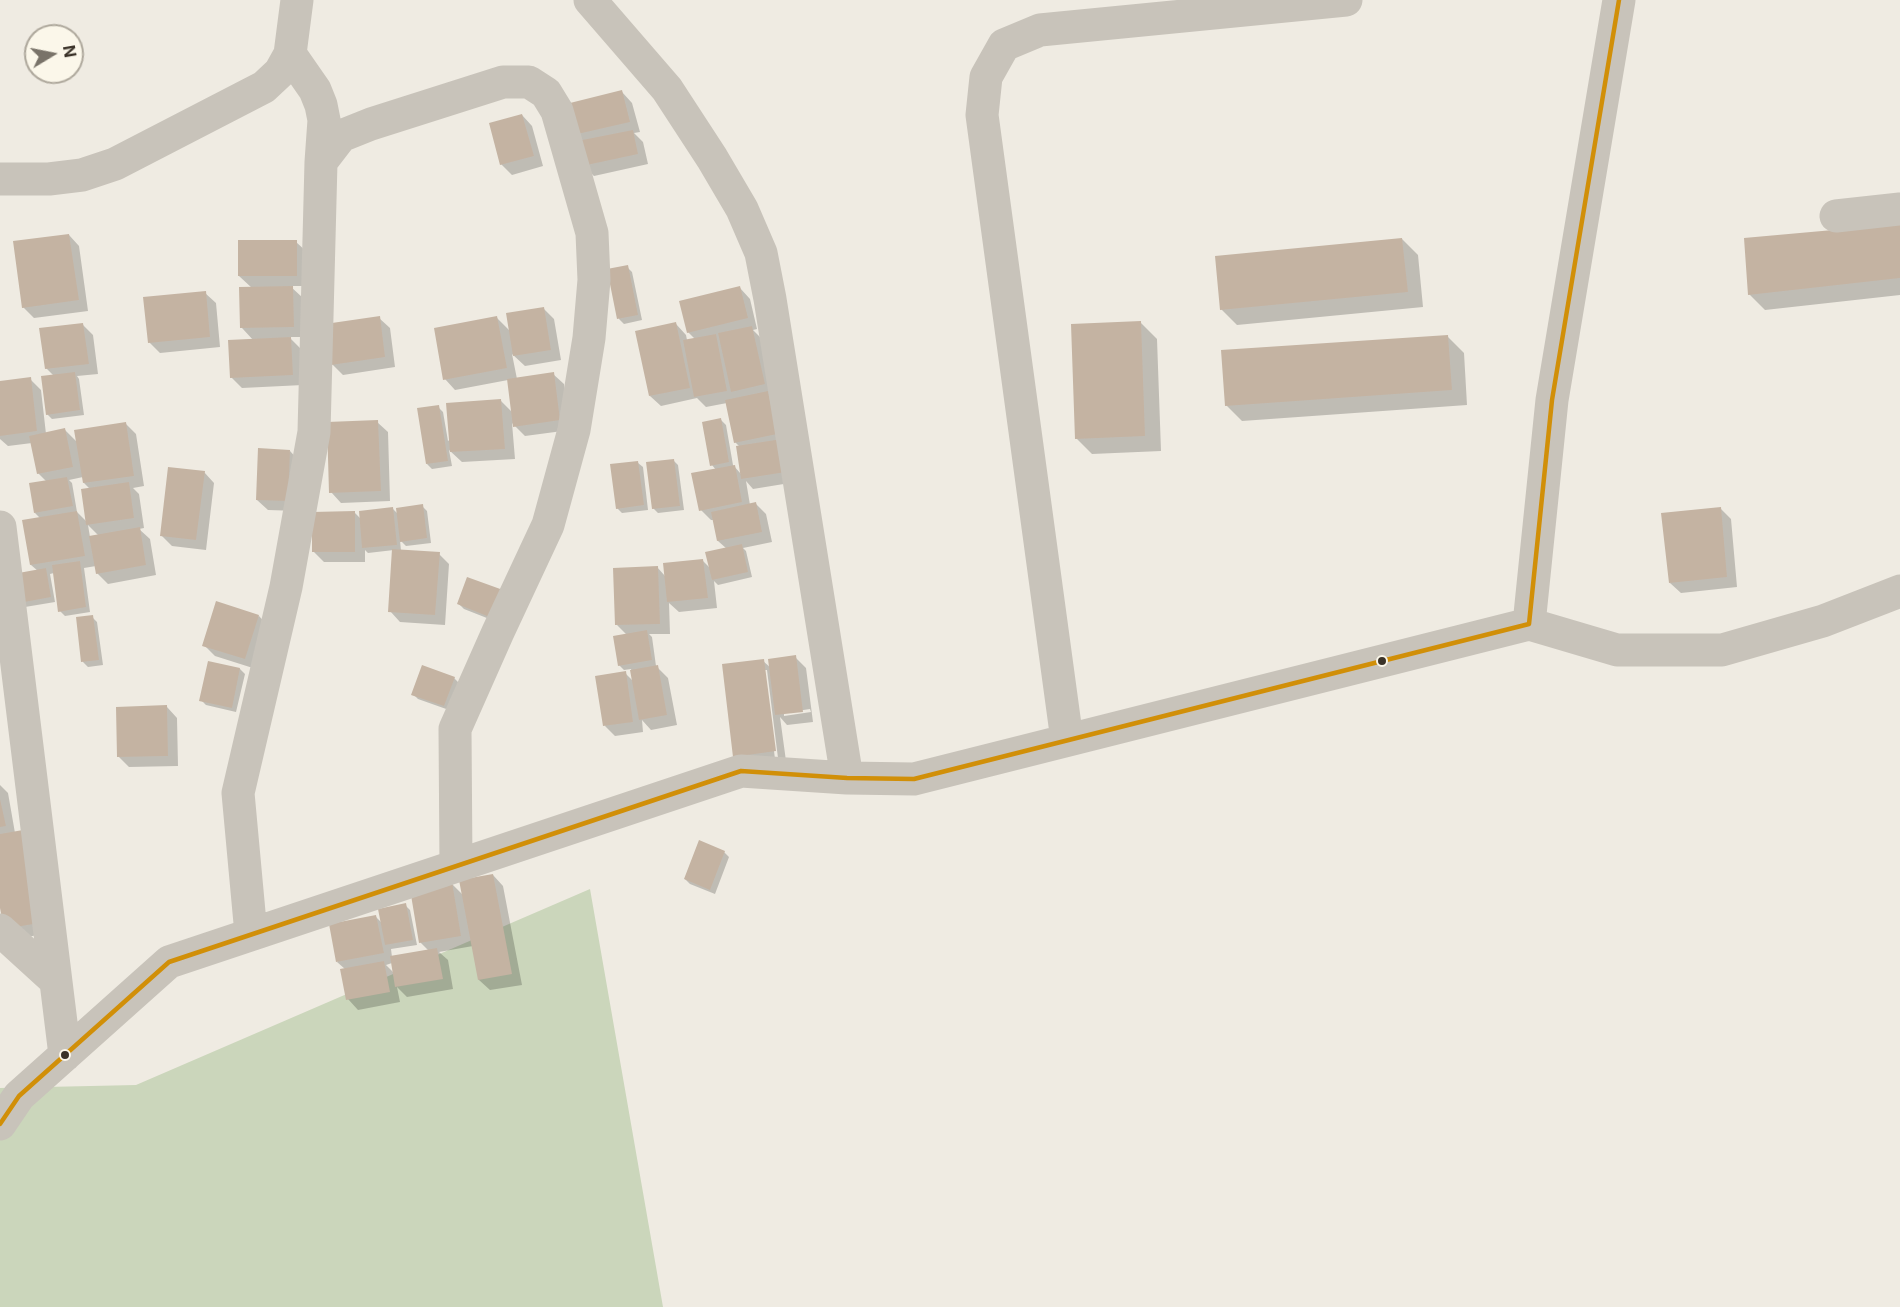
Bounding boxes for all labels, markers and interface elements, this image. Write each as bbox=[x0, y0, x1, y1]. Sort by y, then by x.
north arrow bbox=[24, 24, 84, 84]
text: N bbox=[59, 43, 81, 59]
unlabelled marker bbox=[1376, 655, 1388, 667]
unlabelled marker bbox=[59, 1049, 71, 1061]

